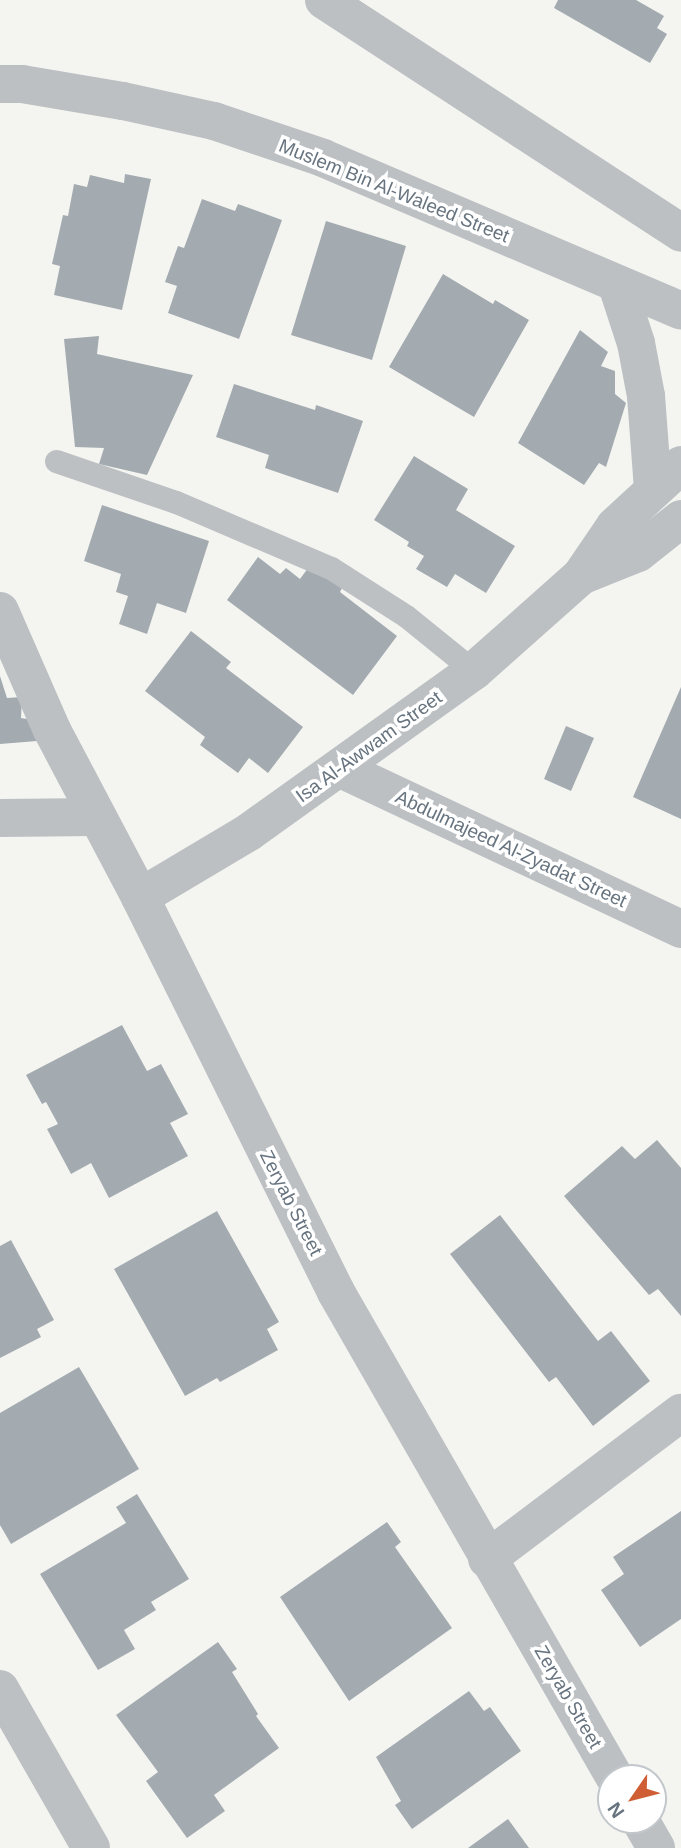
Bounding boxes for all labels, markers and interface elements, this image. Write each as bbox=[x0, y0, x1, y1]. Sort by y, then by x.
street label: Muslem Bin Al-Waleed Street bbox=[275, 134, 513, 248]
street label: Isa Al-Awwam Street bbox=[291, 686, 447, 808]
street label: Abdulmajeed Al-Zyadat Street bbox=[391, 785, 631, 913]
street label: Zeryab Street bbox=[255, 1147, 327, 1259]
street label: Zeryab Street bbox=[529, 1641, 607, 1753]
north arrow bbox=[597, 1764, 667, 1834]
text: N bbox=[603, 1799, 629, 1822]

